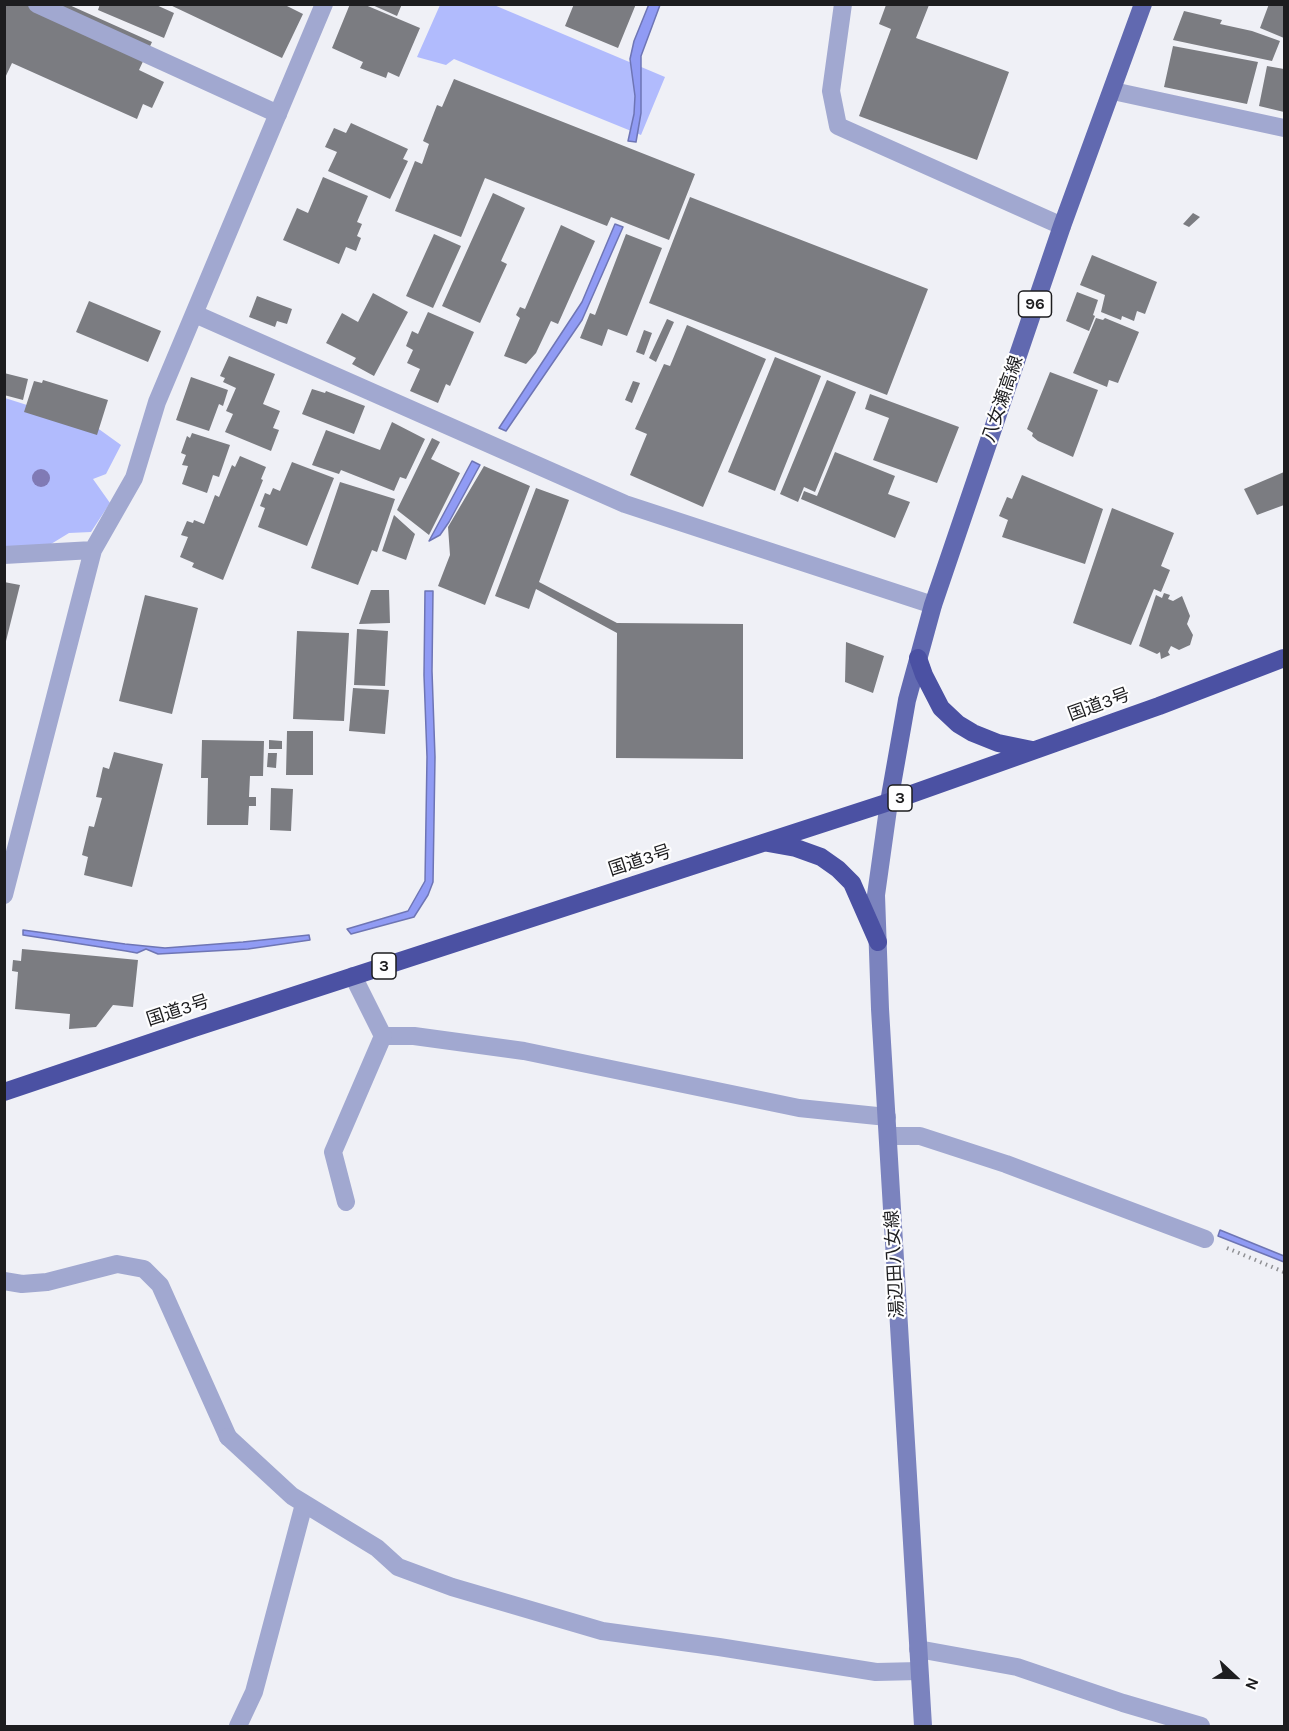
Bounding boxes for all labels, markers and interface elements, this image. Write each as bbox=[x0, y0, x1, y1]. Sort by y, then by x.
road number: 96 bbox=[1018, 291, 1052, 317]
street label: 八女瀬高線 bbox=[978, 353, 1028, 445]
street label: 国道3号 bbox=[1065, 684, 1133, 726]
road number: 3 bbox=[888, 785, 912, 811]
street label: 国道3号 bbox=[606, 841, 674, 881]
road number: 3 bbox=[372, 953, 396, 979]
street label: 国道3号 bbox=[144, 991, 212, 1031]
street label: 湯辺田八女線 bbox=[881, 1210, 909, 1318]
north arrow bbox=[1205, 1647, 1265, 1707]
text: N bbox=[1241, 1675, 1263, 1693]

